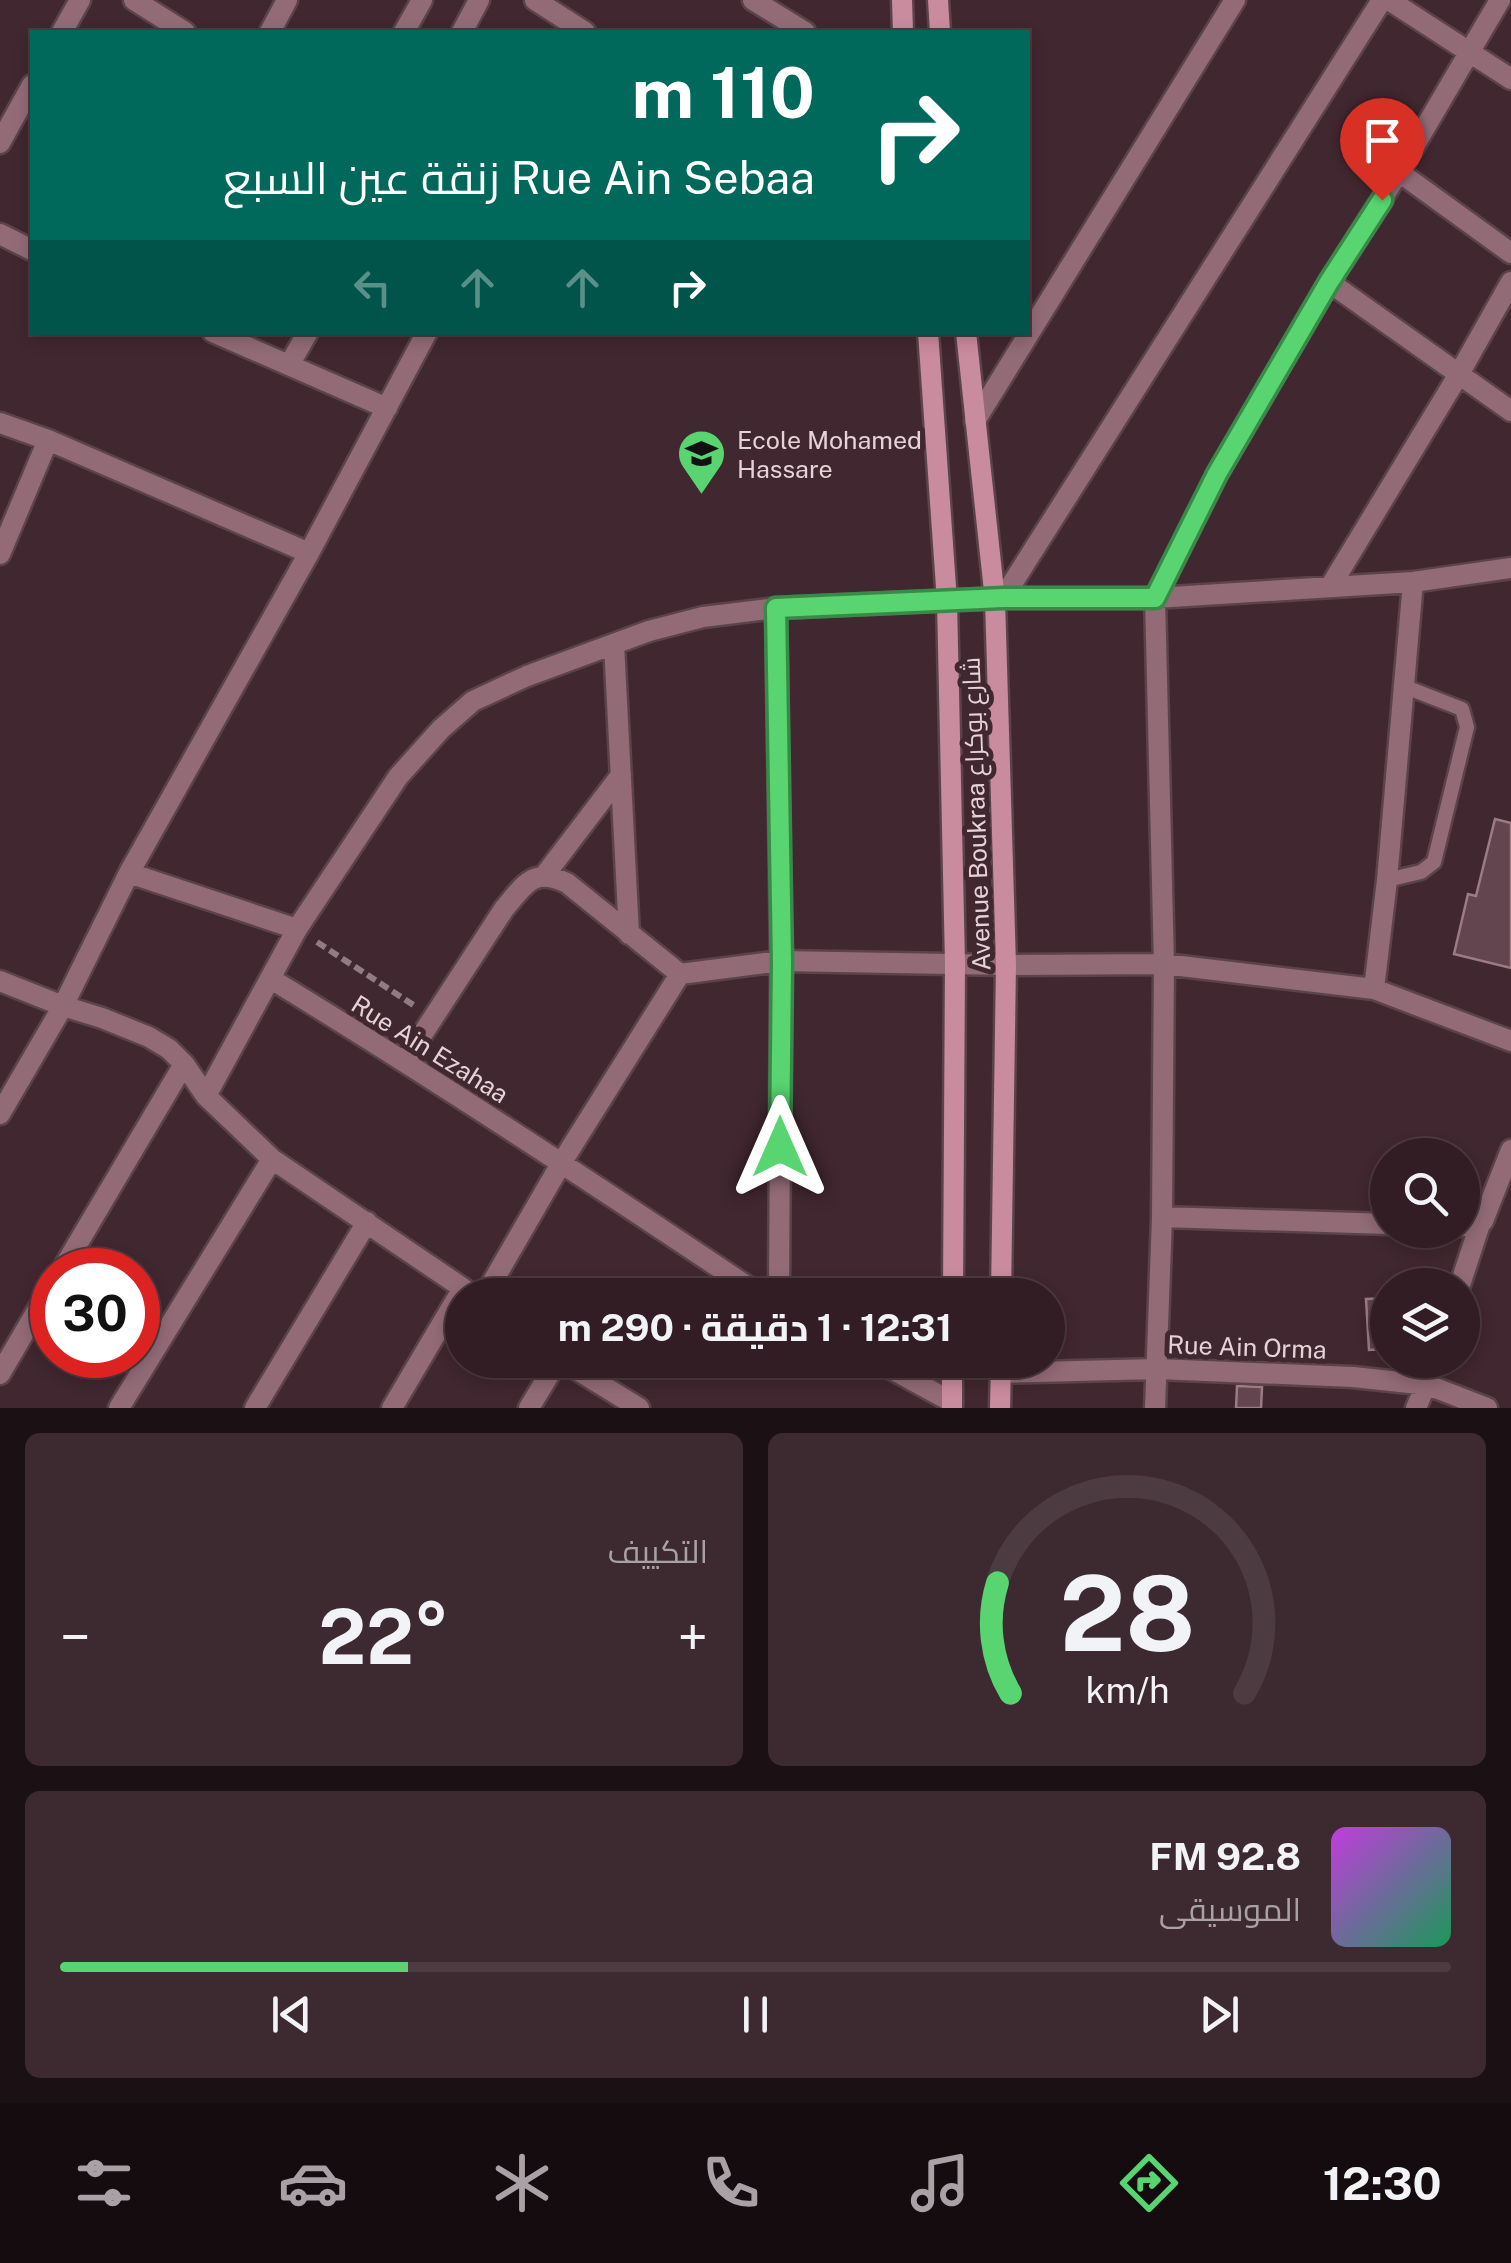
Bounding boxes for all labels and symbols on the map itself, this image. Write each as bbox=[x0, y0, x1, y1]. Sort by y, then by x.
pin bbox=[1340, 98, 1425, 201]
place label: Ecole Mohamed Hassare bbox=[737, 425, 922, 484]
school or university icon: Ecole Mohamed Hassare bbox=[676, 428, 728, 496]
street label: Avenue Boukraa شارع بوكراع bbox=[956, 657, 998, 971]
street label: Rue Ain Ezahaa bbox=[346, 989, 514, 1109]
position arrow bbox=[728, 1095, 832, 1199]
speed limit sign: 30 bbox=[30, 1248, 160, 1378]
street label: Rue Ain Orma bbox=[1167, 1329, 1327, 1365]

